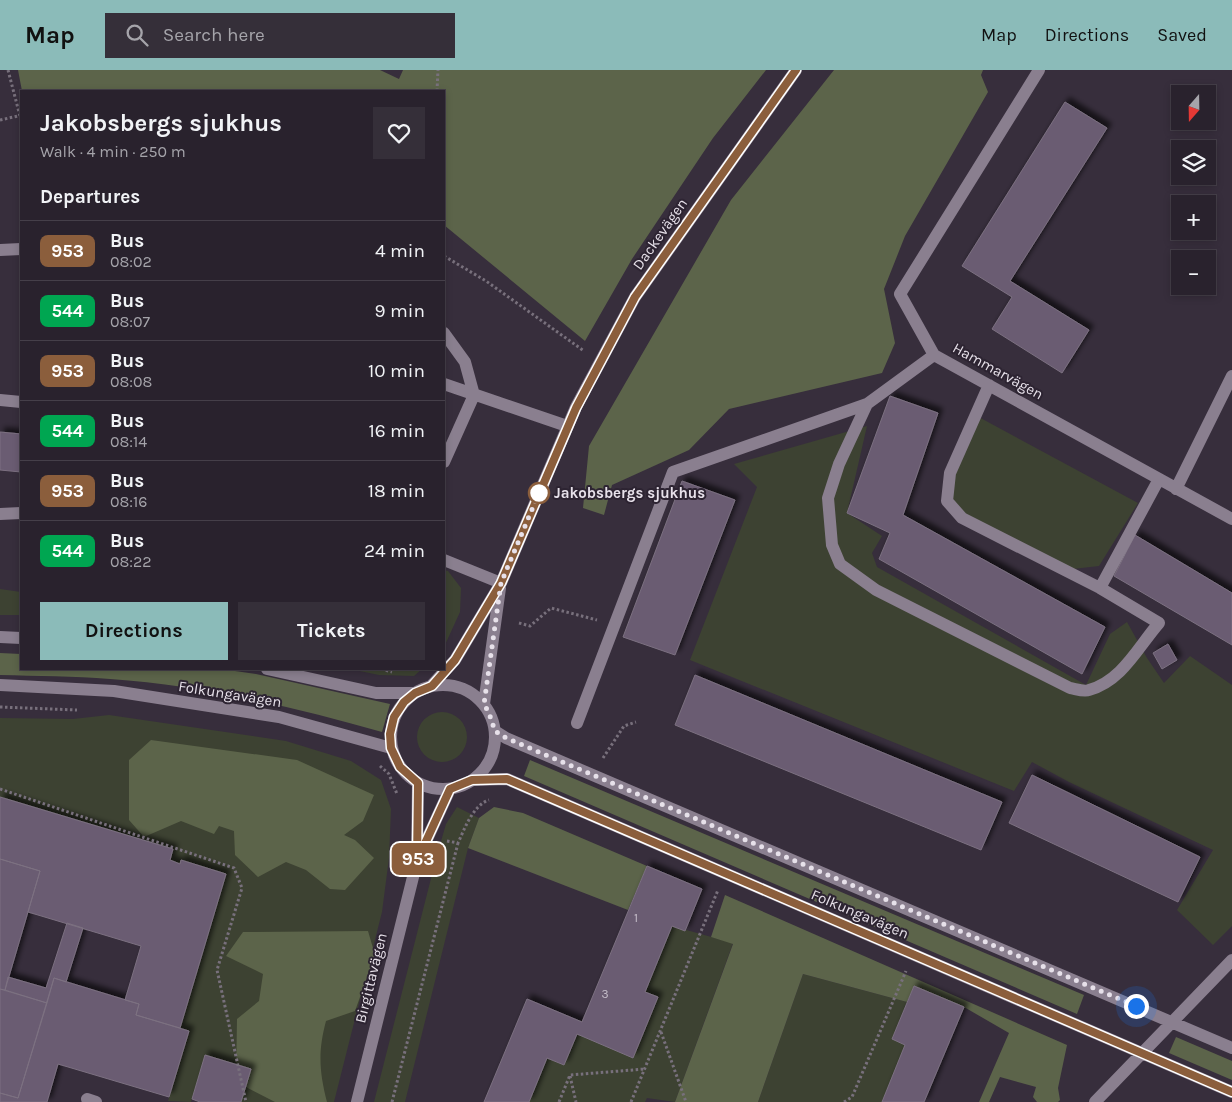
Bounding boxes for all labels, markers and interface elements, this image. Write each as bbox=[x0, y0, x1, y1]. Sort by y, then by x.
search box bbox=[105, 13, 455, 58]
text: Map bbox=[25, 21, 75, 49]
icon: search bbox=[123, 21, 151, 49]
text: Search here bbox=[163, 24, 265, 46]
text: Map bbox=[981, 24, 1017, 46]
text: Directions bbox=[1045, 24, 1129, 46]
text: Saved bbox=[1157, 24, 1207, 46]
north arrow bbox=[1171, 85, 1216, 130]
map controls bbox=[1171, 85, 1216, 295]
button: heart bbox=[373, 107, 425, 159]
text: Jakobsbergs sjukhus bbox=[40, 109, 282, 137]
button: layers bbox=[1171, 140, 1216, 185]
text: Walk · 4 min · 250 m bbox=[40, 142, 186, 161]
text: Departures bbox=[40, 186, 140, 208]
street label: Dackevägen bbox=[629, 195, 691, 273]
button: + bbox=[1171, 195, 1216, 240]
text: Bus bbox=[110, 230, 144, 252]
text: 953 bbox=[51, 240, 84, 262]
text: 4 min bbox=[375, 240, 425, 262]
button: − bbox=[1171, 250, 1216, 295]
text: 08:02 bbox=[110, 252, 152, 271]
text: Bus bbox=[110, 290, 144, 312]
text: 544 bbox=[52, 300, 83, 322]
text: 9 min bbox=[375, 300, 425, 322]
text: 08:07 bbox=[110, 312, 150, 331]
street label: Hammarvägen bbox=[949, 339, 1047, 403]
text: Bus bbox=[110, 350, 144, 372]
text: 953 bbox=[51, 360, 84, 382]
text: 10 min bbox=[368, 360, 425, 382]
text: 08:08 bbox=[110, 372, 152, 391]
text: Bus bbox=[110, 410, 144, 432]
text: 544 bbox=[52, 420, 83, 442]
text: 16 min bbox=[368, 420, 425, 442]
text: 08:14 bbox=[110, 432, 147, 451]
text: Bus bbox=[110, 470, 144, 492]
text: 953 bbox=[51, 480, 84, 502]
text: 18 min bbox=[368, 480, 425, 502]
marker: Jakobsbergs sjukhus bbox=[528, 482, 550, 504]
place label: Jakobsbergs sjukhus bbox=[554, 484, 705, 502]
text: 08:16 bbox=[110, 492, 147, 511]
text: Bus bbox=[110, 530, 144, 552]
text: 544 bbox=[52, 540, 83, 562]
text: 24 min bbox=[364, 540, 425, 562]
text: 08:22 bbox=[110, 552, 152, 571]
button: Directions bbox=[40, 602, 228, 660]
button: Tickets bbox=[238, 602, 425, 660]
street label: Folkungavägen bbox=[177, 677, 283, 711]
line badge: 953 bbox=[389, 843, 447, 875]
text: 953 bbox=[402, 848, 434, 870]
street label: Folkungavägen bbox=[809, 885, 911, 943]
house number: 1 bbox=[634, 911, 638, 925]
street label: Birgittavägen bbox=[351, 931, 391, 1025]
house number: 3 bbox=[601, 987, 609, 1001]
your location bbox=[1124, 994, 1149, 1019]

